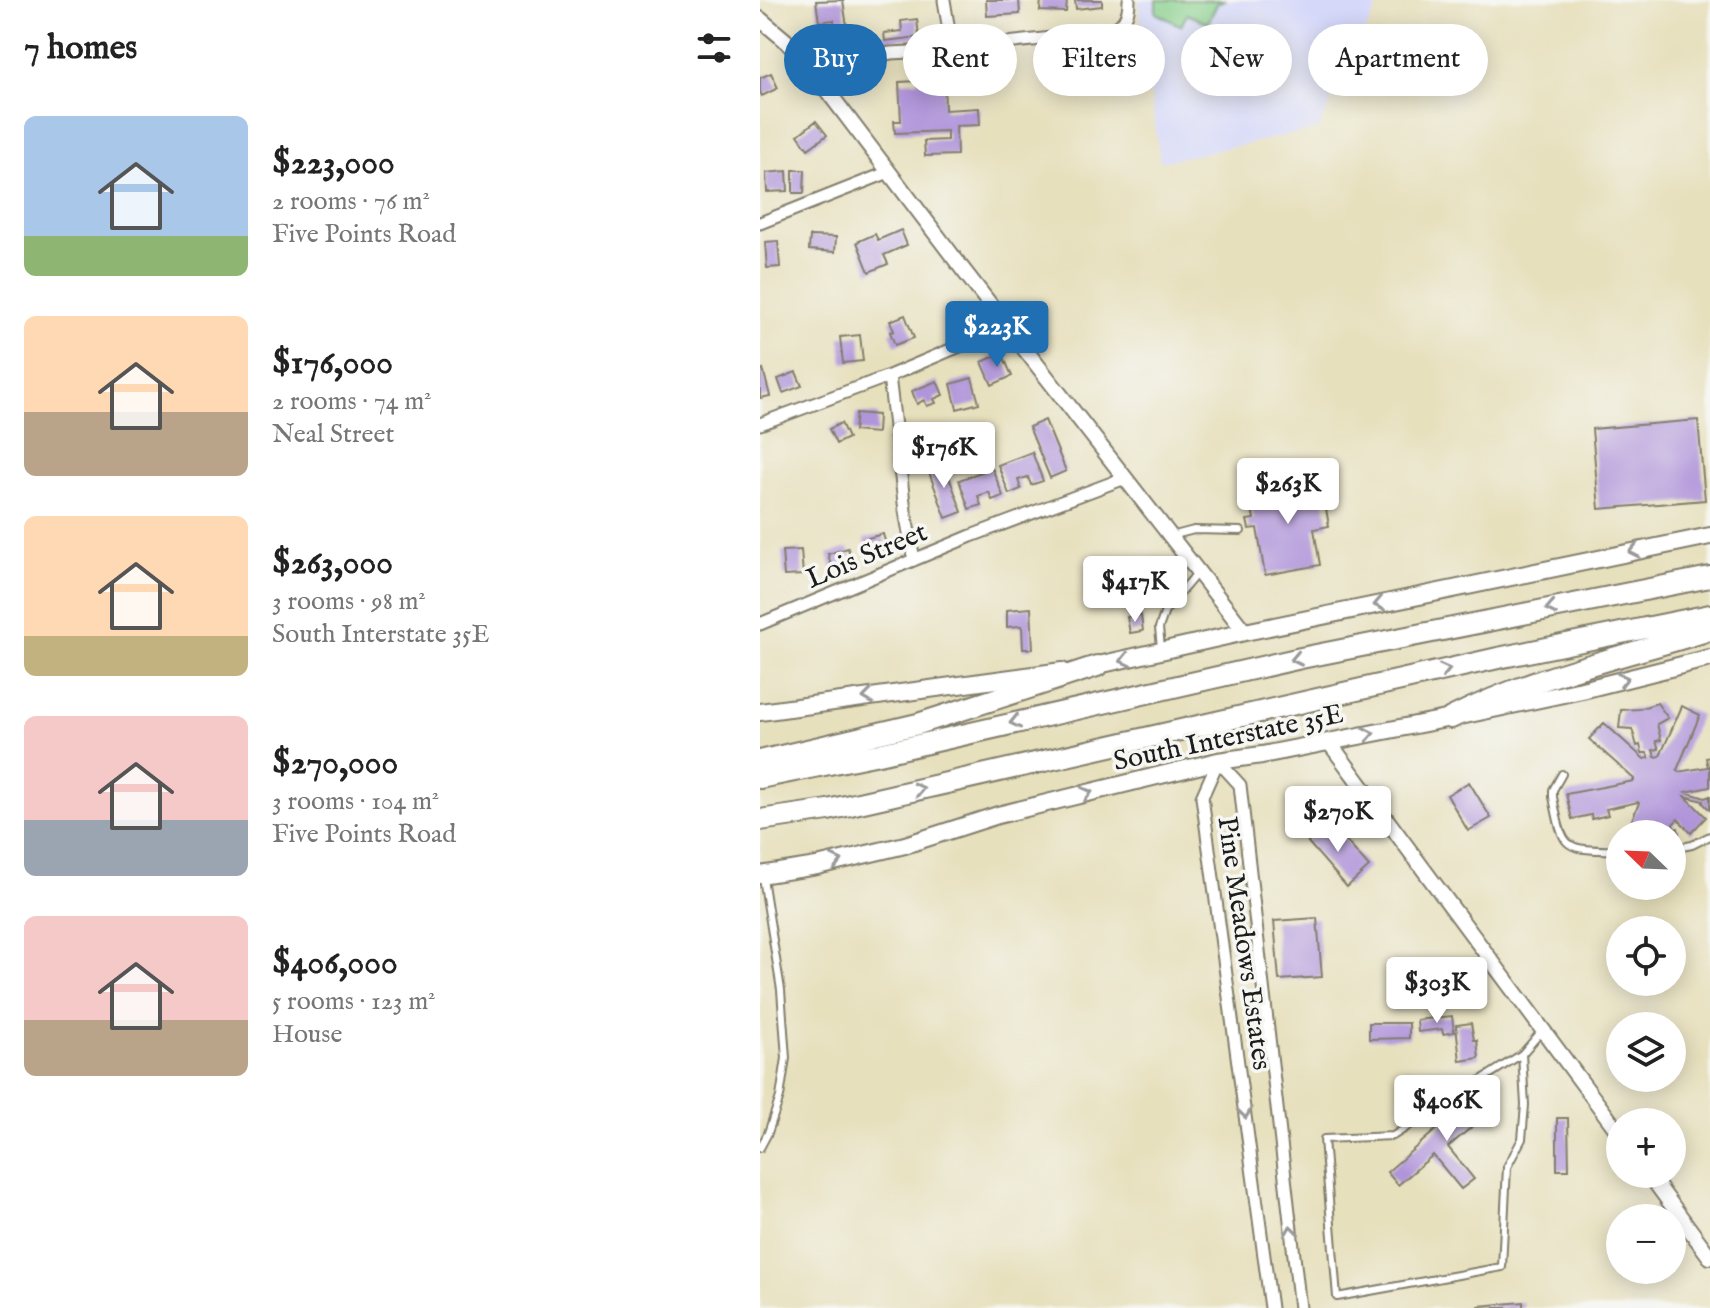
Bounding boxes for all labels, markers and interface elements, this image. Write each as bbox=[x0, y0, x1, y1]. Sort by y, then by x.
chip: Buy bbox=[784, 24, 887, 96]
chip: Rent bbox=[903, 24, 1017, 96]
chip: Filters bbox=[1033, 24, 1165, 96]
chip: New bbox=[1181, 24, 1292, 96]
chip: Apartment bbox=[1308, 24, 1488, 96]
icon: filters bbox=[692, 26, 736, 70]
text: 7 homes bbox=[24, 27, 137, 70]
text: $223,000 bbox=[272, 142, 395, 185]
icon: home bbox=[88, 148, 184, 244]
text: 2 rooms · 76 m² bbox=[272, 185, 430, 218]
text: Five Points Road bbox=[272, 218, 456, 251]
pin: $223K bbox=[941, 301, 1053, 369]
text: $223K bbox=[963, 310, 1031, 343]
text: $176,000 bbox=[272, 342, 393, 385]
icon: home bbox=[88, 348, 184, 444]
text: 2 rooms · 74 m² bbox=[272, 385, 432, 418]
text: Neal Street bbox=[272, 418, 394, 451]
pin: $176K bbox=[888, 422, 1000, 490]
text: $176K bbox=[911, 431, 977, 464]
pin: $263K bbox=[1232, 458, 1344, 526]
text: $263K bbox=[1255, 467, 1321, 500]
street label: Lois Street bbox=[801, 515, 933, 597]
text: $263,000 bbox=[272, 542, 393, 585]
one-way arrow bbox=[1627, 542, 1641, 559]
icon: home bbox=[88, 548, 184, 644]
pin: $417K bbox=[1079, 556, 1191, 624]
text: $417K bbox=[1101, 565, 1169, 598]
text: 3 rooms · 98 m² bbox=[272, 585, 426, 618]
one-way arrow bbox=[1373, 595, 1386, 612]
one-way arrow bbox=[1545, 599, 1558, 616]
text: South Interstate 35E bbox=[272, 618, 490, 651]
one-way arrow bbox=[1119, 650, 1132, 667]
one-way arrow bbox=[1290, 650, 1303, 667]
one-way arrow bbox=[1438, 662, 1452, 679]
one-way arrow bbox=[1616, 671, 1630, 688]
one-way arrow bbox=[861, 688, 875, 705]
street label: South Interstate 35E bbox=[1110, 697, 1347, 780]
one-way arrow bbox=[1009, 713, 1022, 730]
one-way arrow bbox=[1362, 726, 1375, 743]
text: $270,000 bbox=[272, 742, 398, 785]
icon: home bbox=[88, 748, 184, 844]
one-way arrow bbox=[911, 781, 925, 798]
text: 3 rooms · 104 m² bbox=[272, 785, 439, 818]
one-way arrow bbox=[1080, 785, 1094, 802]
pin: $270K bbox=[1282, 786, 1394, 854]
text: $270K bbox=[1303, 795, 1373, 828]
street label: Pine Meadows Estates bbox=[1208, 814, 1279, 1073]
text: Five Points Road bbox=[272, 818, 456, 851]
north arrow bbox=[1606, 820, 1686, 900]
map controls bbox=[1606, 820, 1686, 1284]
one-way arrow bbox=[829, 853, 843, 870]
button: locate bbox=[1606, 916, 1686, 996]
text: $406,000 bbox=[272, 942, 398, 985]
icon: home bbox=[88, 948, 184, 1044]
pin: $303K bbox=[1381, 957, 1493, 1025]
text: $303K bbox=[1404, 966, 1470, 999]
text: 5 rooms · 123 m² bbox=[272, 985, 436, 1018]
button: layers bbox=[1606, 1012, 1686, 1092]
text: House bbox=[272, 1018, 342, 1051]
pin: $406K bbox=[1391, 1075, 1503, 1143]
text: $406K bbox=[1412, 1084, 1482, 1117]
one-way arrow bbox=[1236, 1106, 1253, 1120]
button: + bbox=[1606, 1108, 1686, 1188]
button: − bbox=[1606, 1204, 1686, 1284]
one-way arrow bbox=[1283, 1224, 1300, 1237]

